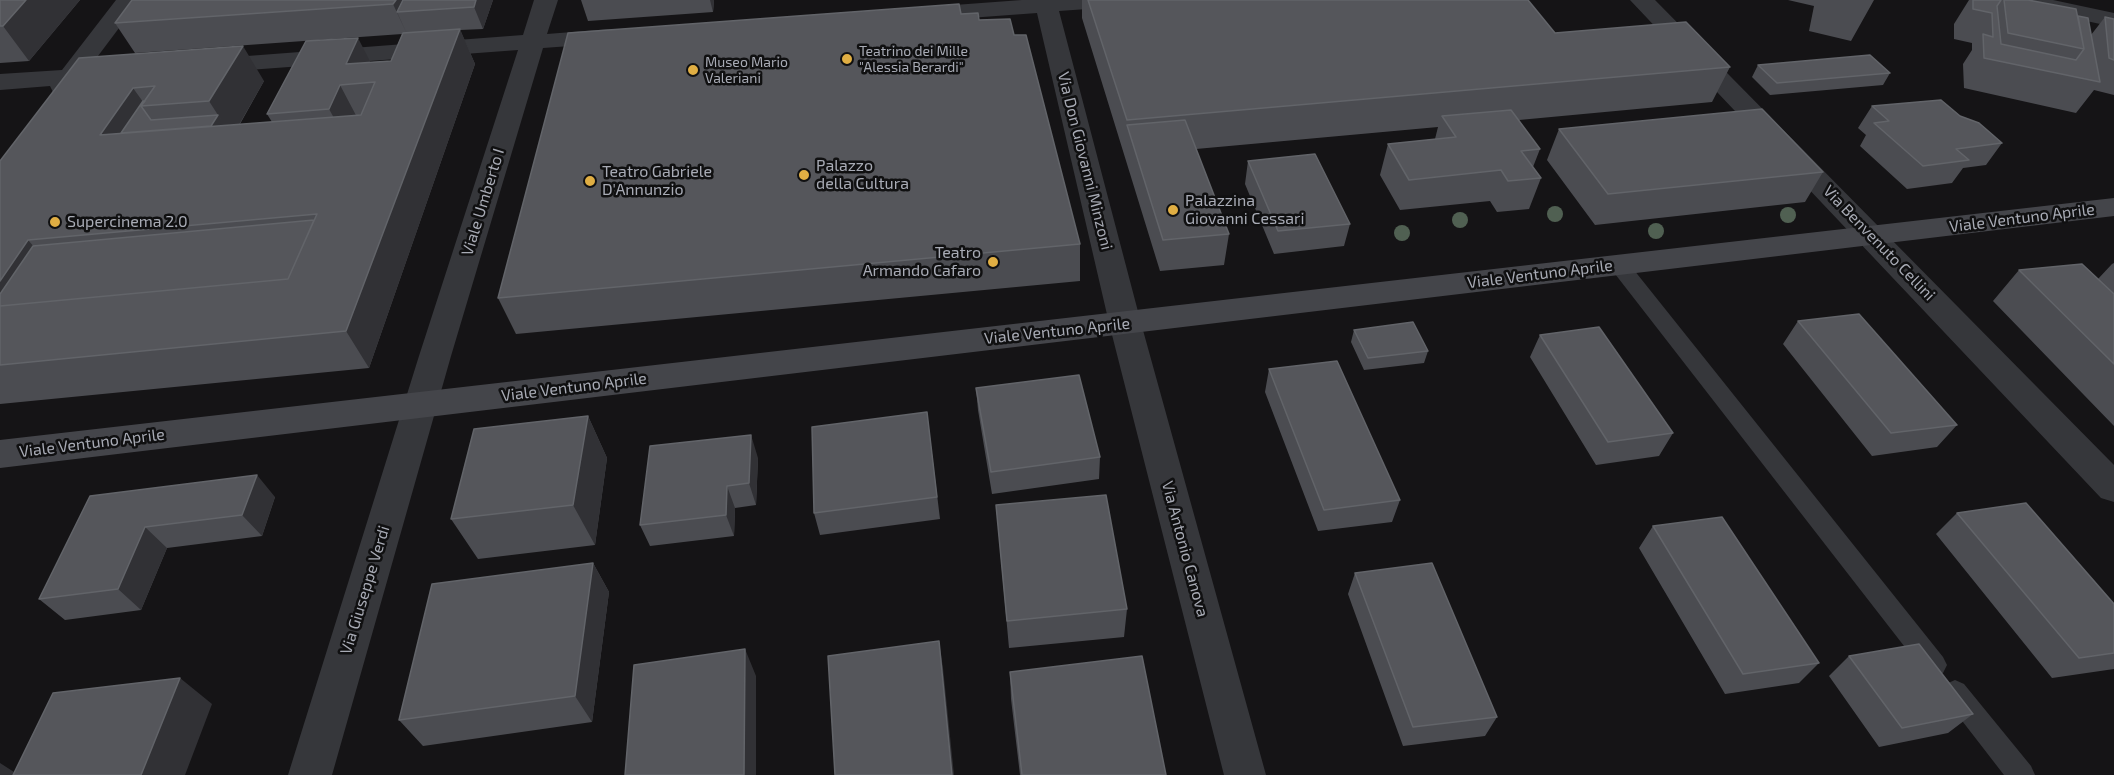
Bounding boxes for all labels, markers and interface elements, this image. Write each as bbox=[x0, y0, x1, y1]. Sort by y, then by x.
place label: Teatrino dei Mille "Alessia Berardi" bbox=[859, 43, 968, 76]
marker: Teatrino dei Mille "Alessia Berardi" bbox=[840, 52, 854, 66]
place label: Museo Mario Valeriani bbox=[705, 54, 788, 86]
marker: Museo Mario Valeriani bbox=[686, 63, 700, 77]
street label: Via Don Giovanni Minzoni bbox=[1054, 70, 1116, 252]
street label: Viale Umberto I bbox=[458, 146, 508, 258]
place label: Palazzo della Cultura bbox=[816, 156, 909, 194]
place label: Teatro Gabriele D'Annunzio bbox=[602, 162, 712, 200]
marker: Palazzo della Cultura bbox=[797, 168, 811, 182]
marker: Teatro Gabriele D'Annunzio bbox=[583, 174, 597, 188]
street label: Via Benvenuto Cellini bbox=[1819, 181, 1939, 305]
place label: Palazzina Giovanni Cessari bbox=[1185, 191, 1304, 229]
street label: Viale Ventuno Aprile bbox=[1948, 200, 2096, 236]
marker: Palazzina Giovanni Cessari bbox=[1166, 203, 1180, 217]
place label: Supercinema 2.0 bbox=[67, 212, 188, 232]
marker: Supercinema 2.0 bbox=[48, 215, 62, 229]
place label: Teatro Armando Cafaro bbox=[863, 243, 981, 281]
marker: Teatro Armando Cafaro bbox=[986, 255, 1000, 269]
street label: Viale Ventuno Aprile bbox=[1466, 256, 1614, 292]
street label: Viale Ventuno Aprile bbox=[983, 314, 1131, 348]
street label: Viale Ventuno Aprile bbox=[500, 369, 648, 405]
street label: Viale Ventuno Aprile bbox=[18, 425, 166, 461]
street label: Via Antonio Canova bbox=[1158, 479, 1212, 619]
street label: Via Giuseppe Verdi bbox=[336, 523, 394, 657]

